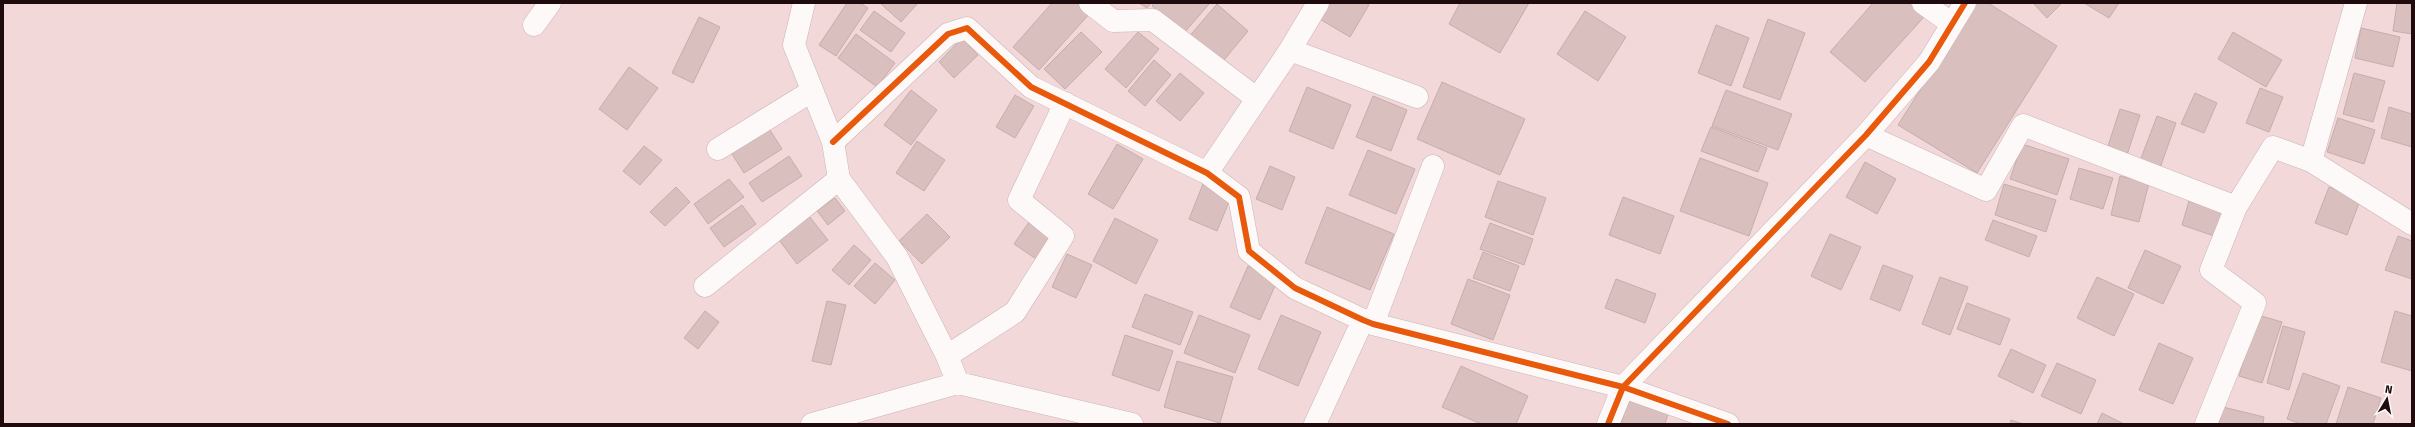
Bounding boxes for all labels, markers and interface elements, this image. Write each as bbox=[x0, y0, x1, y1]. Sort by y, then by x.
north arrow bbox=[2367, 379, 2407, 419]
text: N bbox=[2384, 383, 2393, 397]

